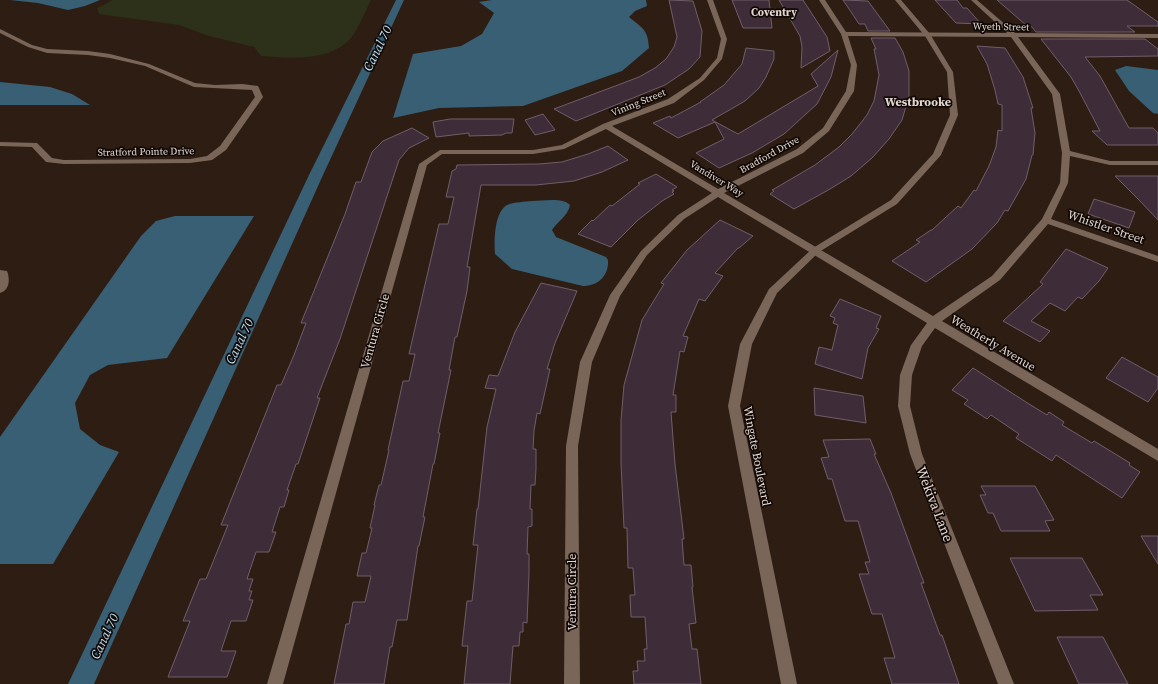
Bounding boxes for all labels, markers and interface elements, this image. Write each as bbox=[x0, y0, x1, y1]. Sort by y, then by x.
district label: Coventry bbox=[751, 5, 797, 20]
street label: Wyeth Street bbox=[973, 20, 1030, 34]
water label: Canal 70 bbox=[359, 22, 396, 74]
street label: Vining Street bbox=[609, 85, 668, 119]
district label: Westbrooke bbox=[885, 94, 951, 110]
street label: Bradford Drive bbox=[737, 133, 801, 176]
street label: Stratford Pointe Drive bbox=[98, 144, 194, 159]
street label: Vandiver Way bbox=[687, 157, 747, 200]
street label: Whistler Street bbox=[1066, 206, 1147, 248]
street label: Ventura Circle bbox=[357, 292, 393, 370]
street label: Weatherly Avenue bbox=[947, 311, 1039, 375]
water label: Canal 70 bbox=[221, 315, 258, 367]
street label: Wingate Boulevard bbox=[739, 405, 775, 507]
street label: Wekiva Lane bbox=[911, 463, 959, 545]
street label: Ventura Circle bbox=[564, 554, 580, 630]
water label: Canal 70 bbox=[86, 610, 123, 662]

